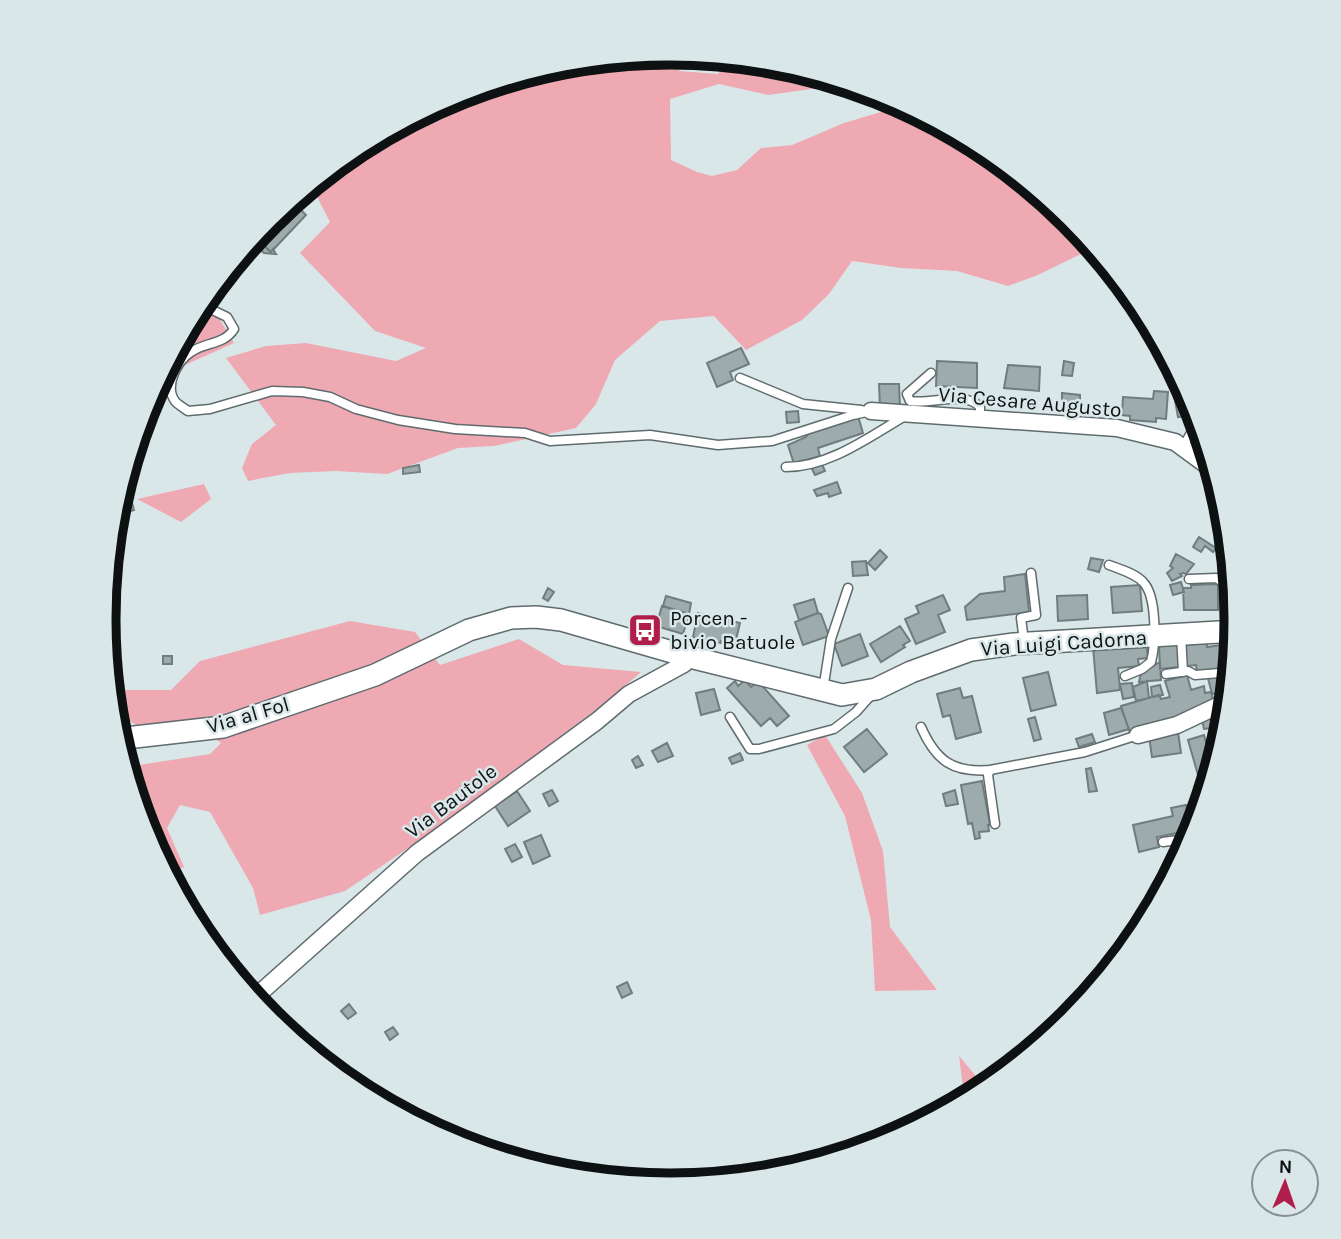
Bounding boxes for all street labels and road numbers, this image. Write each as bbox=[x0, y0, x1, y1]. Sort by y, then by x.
street label: Via Cesare Augusto bbox=[937, 382, 1123, 422]
street label: Via Luigi Cadorna bbox=[980, 625, 1148, 661]
street label: Via al Fol bbox=[204, 692, 292, 738]
street label: Via Bautole bbox=[401, 759, 501, 843]

